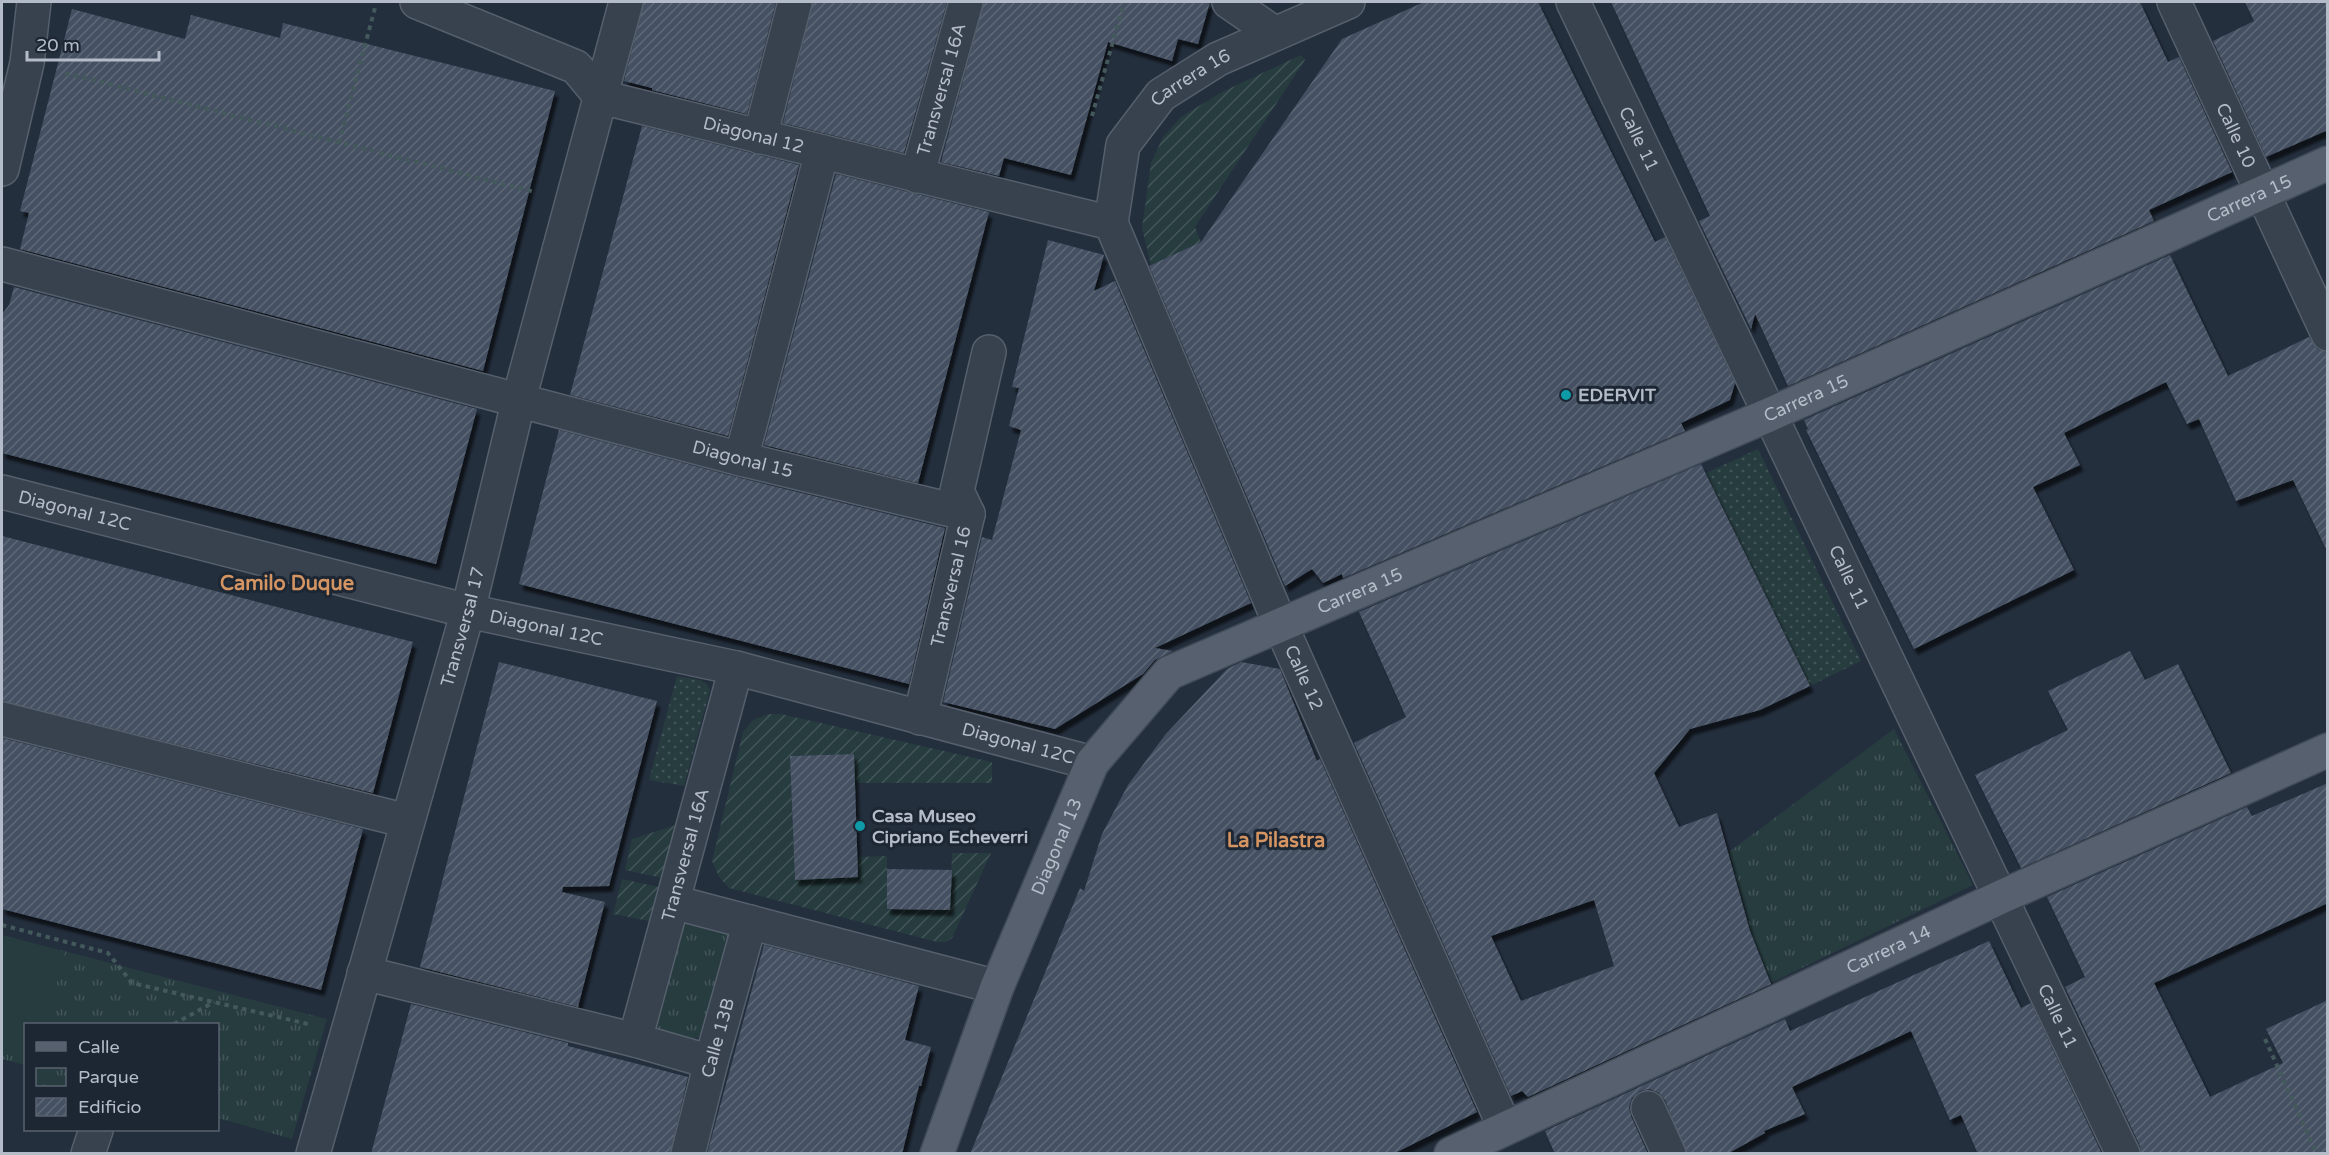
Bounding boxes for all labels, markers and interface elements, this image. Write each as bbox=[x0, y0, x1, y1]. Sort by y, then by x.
street label: Transversal 16A bbox=[912, 20, 971, 158]
scale bar bbox=[27, 24, 159, 62]
text: 20 m bbox=[36, 34, 80, 56]
street label: Carrera 16 bbox=[1146, 44, 1234, 110]
street label: Calle 10 bbox=[2211, 99, 2260, 171]
street label: Calle 11 bbox=[1614, 103, 1664, 175]
street label: Diagonal 12 bbox=[701, 112, 806, 158]
street label: Carrera 15 bbox=[2203, 170, 2295, 227]
street label: Carrera 15 bbox=[1760, 370, 1852, 427]
place label: EDERVIT bbox=[1578, 384, 1657, 406]
marker: EDERVIT bbox=[1559, 388, 1573, 402]
street label: Diagonal 15 bbox=[690, 436, 795, 482]
street label: Diagonal 12C bbox=[16, 486, 133, 536]
street label: Transversal 16 bbox=[926, 524, 976, 649]
street label: Calle 11 bbox=[1824, 541, 1874, 613]
street label: Carrera 15 bbox=[1314, 563, 1406, 619]
street label: Transversal 17 bbox=[436, 565, 489, 689]
district label: Camilo Duque bbox=[220, 572, 354, 596]
street label: Diagonal 12C bbox=[487, 605, 605, 650]
street label: Calle 12 bbox=[1280, 642, 1328, 714]
street label: Diagonal 12C bbox=[959, 718, 1077, 769]
street label: Transversal 16A bbox=[657, 786, 714, 924]
street label: Diagonal 13 bbox=[1026, 795, 1087, 898]
place label: Casa Museo Cipriano Echeverri bbox=[872, 805, 1028, 848]
marker: Casa Museo Cipriano Echeverri bbox=[853, 819, 867, 833]
district label: La Pilastra bbox=[1227, 829, 1325, 853]
street label: Carrera 14 bbox=[1843, 920, 1934, 979]
street label: Calle 11 bbox=[2033, 980, 2082, 1052]
street label: Calle 13B bbox=[697, 995, 739, 1080]
legend bbox=[24, 1023, 219, 1131]
text: Calle bbox=[78, 1036, 120, 1058]
text: Parque bbox=[78, 1066, 139, 1088]
text: Edificio bbox=[78, 1096, 142, 1118]

